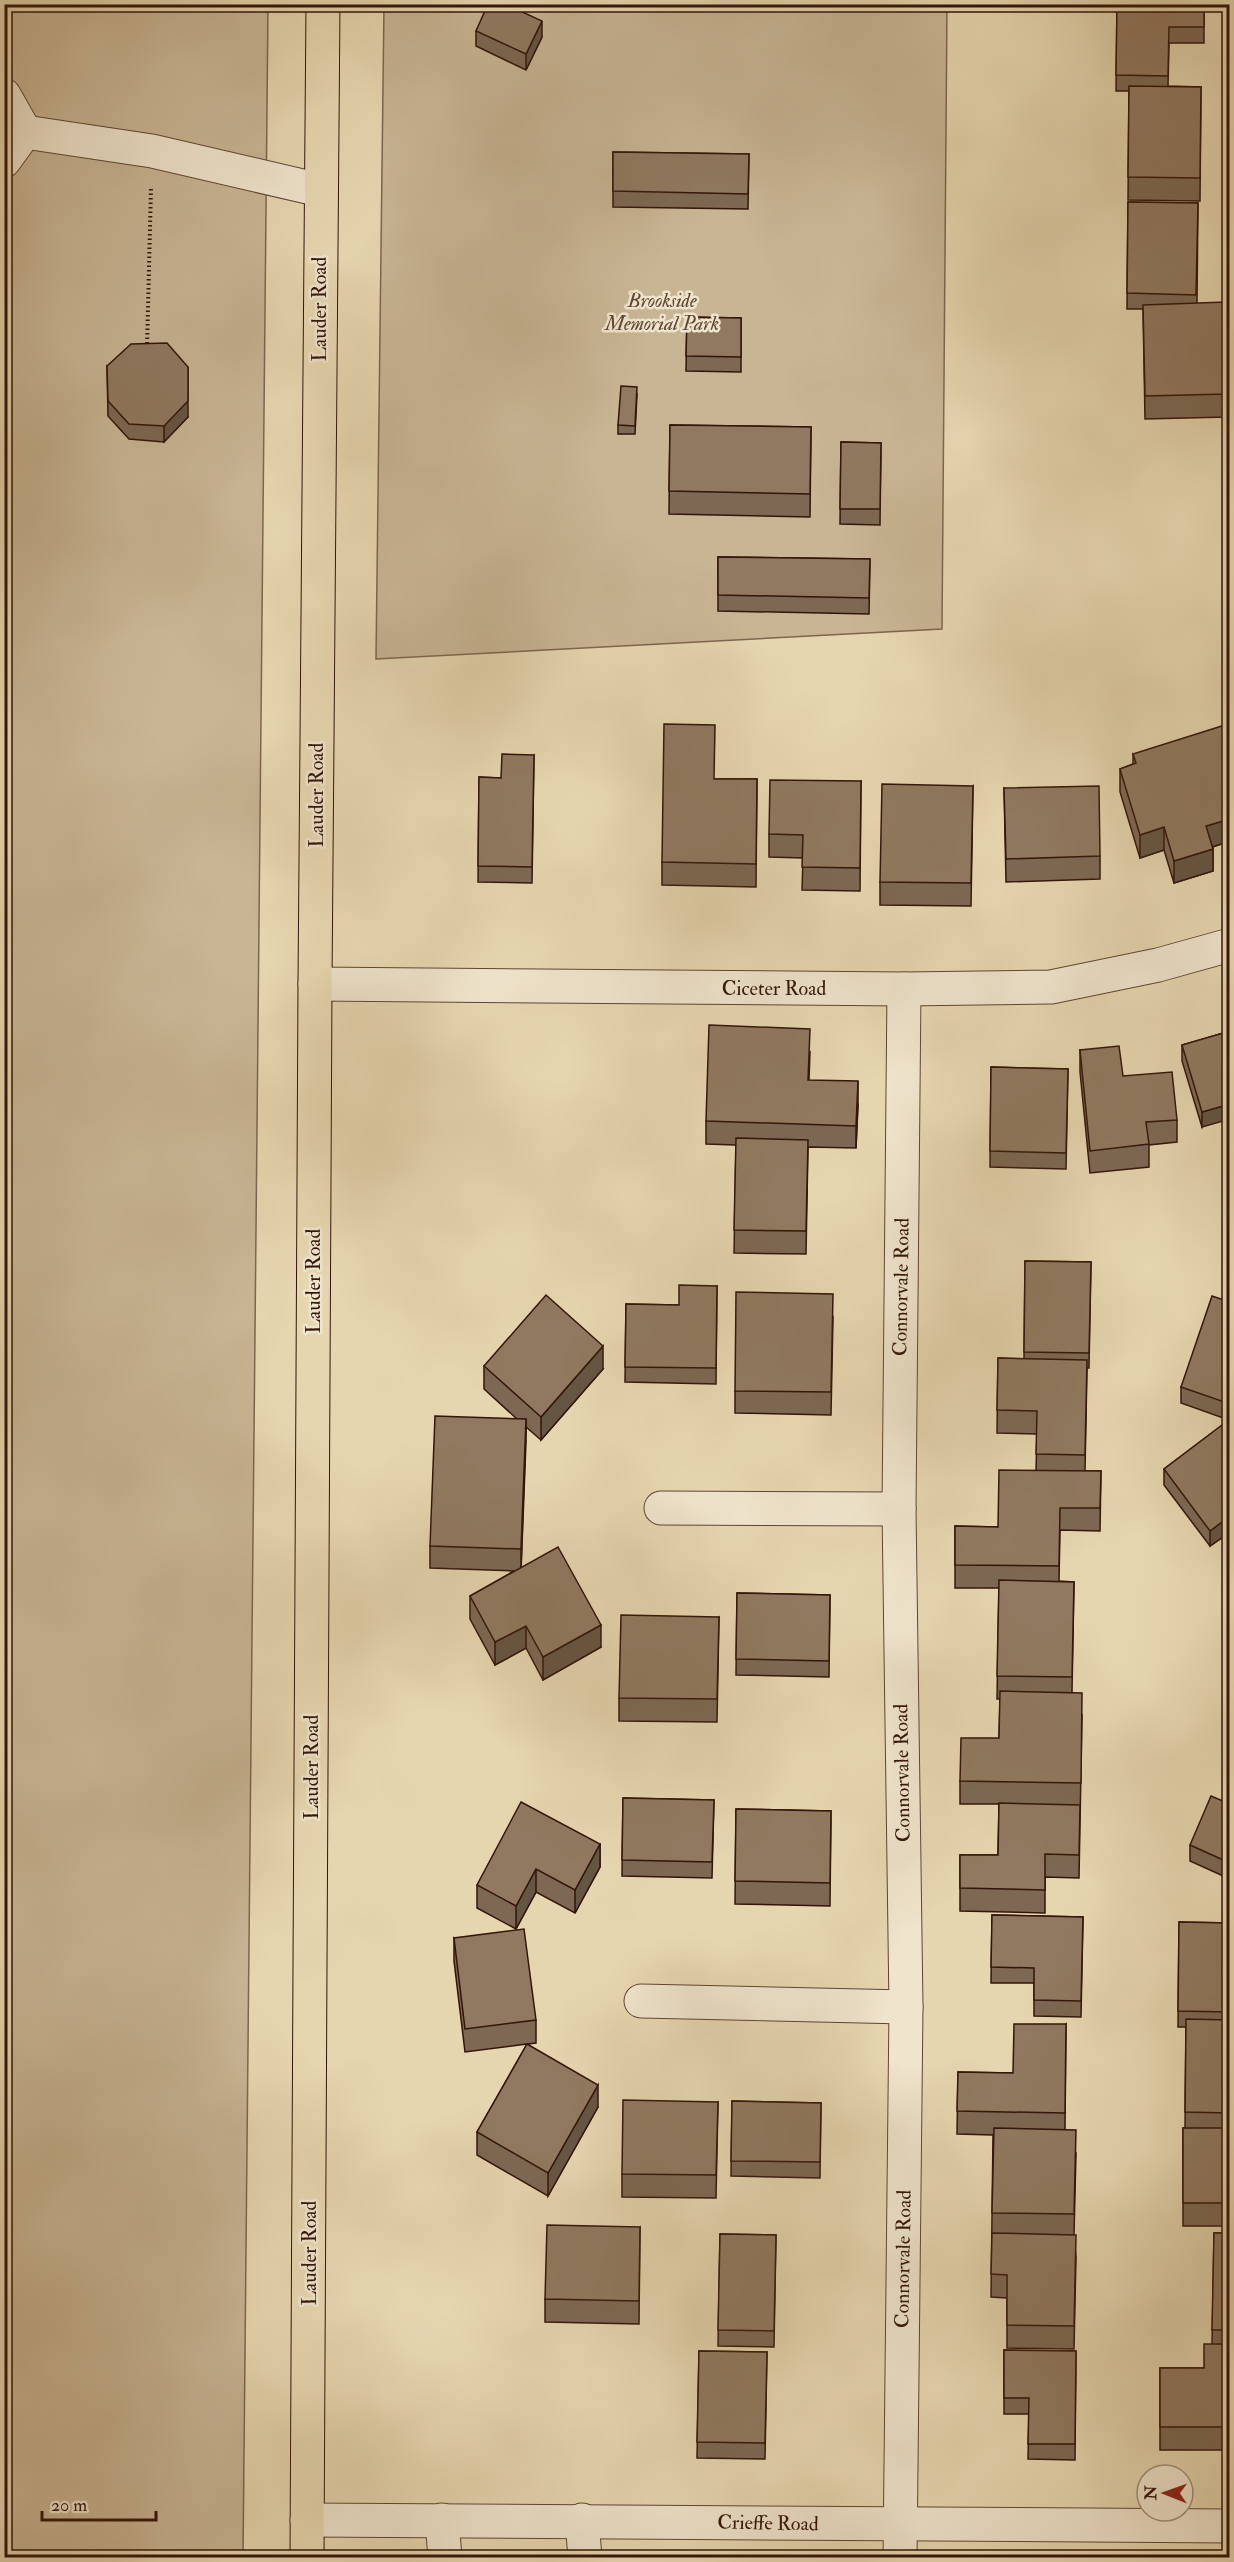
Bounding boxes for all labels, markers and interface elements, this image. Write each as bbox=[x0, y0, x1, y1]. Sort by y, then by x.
street label: Lauder Road bbox=[307, 256, 332, 361]
park label: Brookside Memorial Park bbox=[604, 288, 719, 336]
street label: Lauder Road bbox=[304, 742, 329, 847]
street label: Ciceter Road bbox=[722, 976, 826, 1001]
street label: Connorvale Road bbox=[887, 1217, 915, 1356]
street label: Lauder Road bbox=[301, 1228, 326, 1333]
street label: Connorvale Road bbox=[888, 1703, 916, 1842]
street label: Lauder Road bbox=[299, 1714, 324, 1819]
street label: Connorvale Road bbox=[889, 2189, 917, 2328]
street label: Lauder Road bbox=[297, 2200, 322, 2305]
north arrow bbox=[1135, 2463, 1195, 2523]
scale bar bbox=[42, 2484, 156, 2522]
text: N bbox=[1141, 2485, 1161, 2501]
text: 20 m bbox=[51, 2494, 87, 2517]
street label: Crieffe Road bbox=[717, 2510, 819, 2536]

